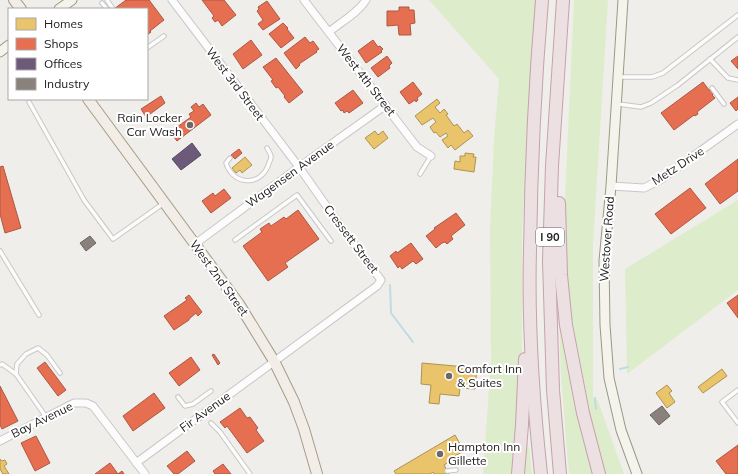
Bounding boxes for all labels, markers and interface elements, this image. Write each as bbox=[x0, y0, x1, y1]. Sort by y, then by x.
legend bbox=[8, 8, 148, 100]
text: Homes bbox=[44, 16, 83, 31]
text: Shops bbox=[44, 36, 79, 51]
street label: West 4th Street bbox=[334, 41, 399, 119]
street label: West 3rd Street bbox=[203, 44, 268, 123]
text: Offices bbox=[44, 56, 82, 71]
text: Industry bbox=[44, 76, 90, 91]
place label: Rain Locker Car Wash bbox=[117, 110, 183, 139]
marker: Rain Locker Car Wash bbox=[185, 120, 195, 130]
street label: Wagensen Avenue bbox=[243, 137, 337, 211]
street label: Metz Drive bbox=[649, 143, 707, 188]
street label: Westover Road bbox=[596, 196, 617, 282]
street label: Cressett Street bbox=[321, 201, 382, 276]
road number: I 90 bbox=[536, 228, 564, 246]
street label: West 2nd Street bbox=[187, 237, 252, 319]
place label: Comfort Inn & Suites bbox=[457, 361, 522, 390]
marker: Comfort Inn & Suites bbox=[444, 371, 454, 381]
street label: Fir Avenue bbox=[176, 388, 233, 435]
street label: Bay Avenue bbox=[9, 398, 75, 441]
place label: Hampton Inn Gillette bbox=[448, 439, 520, 468]
marker: Hampton Inn Gillette bbox=[435, 449, 445, 459]

